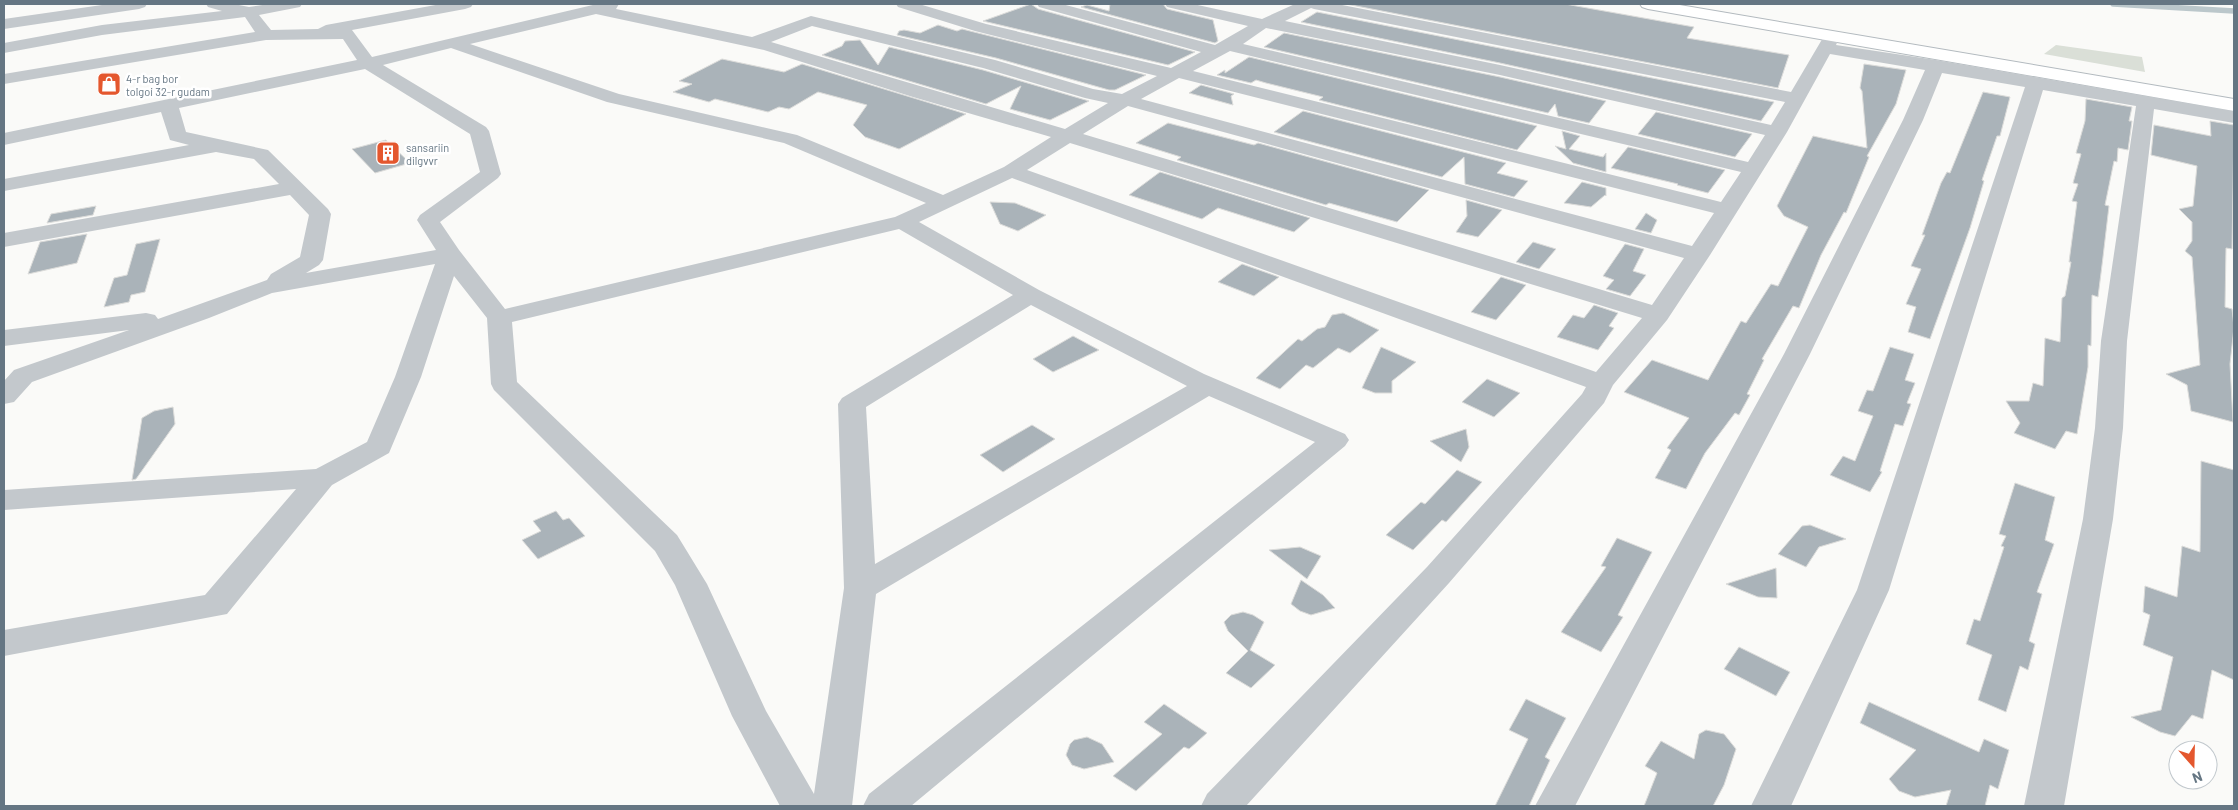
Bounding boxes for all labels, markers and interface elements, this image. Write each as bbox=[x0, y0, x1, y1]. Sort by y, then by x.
shop icon: 4-r bag bor tolgoi 32-r gudam bbox=[96, 71, 122, 97]
place label: 4-r bag bor tolgoi 32-r gudam bbox=[126, 72, 210, 98]
building icon: sansariin dilgvvr bbox=[375, 140, 401, 166]
place label: sansariin dilgvvr bbox=[406, 141, 449, 167]
north arrow bbox=[2168, 740, 2218, 790]
text: N bbox=[2190, 768, 2205, 787]

